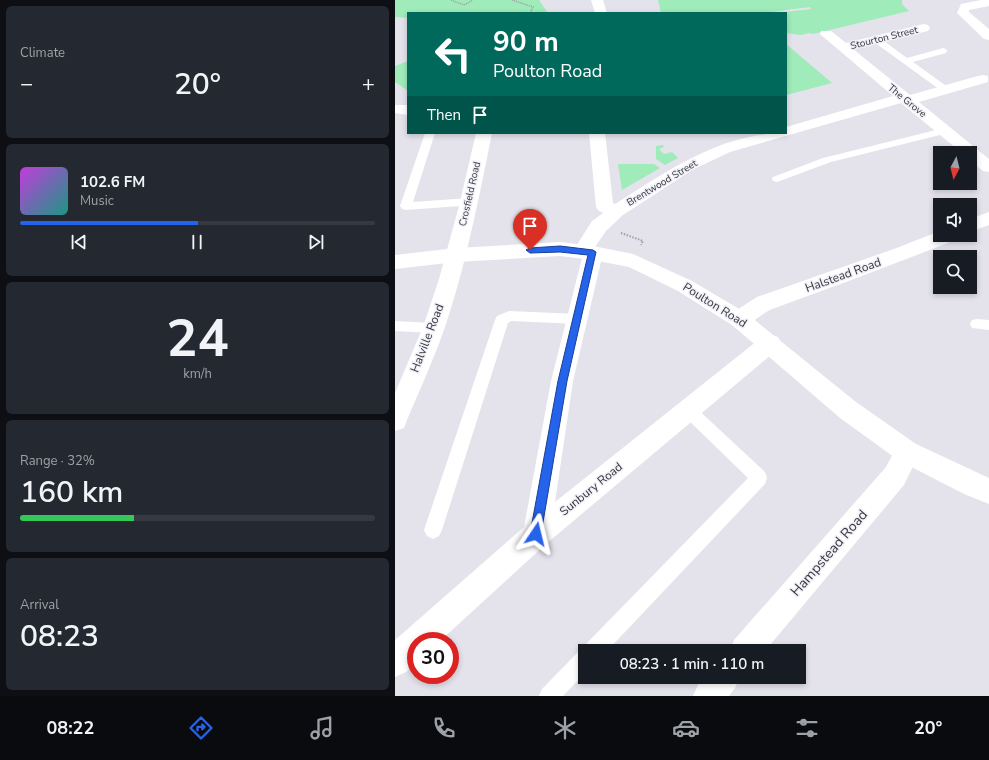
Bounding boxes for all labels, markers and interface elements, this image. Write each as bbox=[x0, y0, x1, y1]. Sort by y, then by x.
text: 90 m bbox=[493, 23, 559, 61]
street label: Stourton Street bbox=[849, 23, 920, 53]
icon: left bbox=[427, 28, 479, 80]
text: Climate bbox=[20, 44, 65, 62]
text: Poulton Road bbox=[493, 59, 602, 83]
text: 20° bbox=[174, 64, 221, 105]
text: − bbox=[20, 69, 33, 99]
text: + bbox=[362, 69, 375, 99]
street label: The Grove bbox=[885, 81, 929, 121]
icon: arrive bbox=[469, 104, 491, 126]
text: Then bbox=[427, 105, 461, 125]
north arrow bbox=[933, 146, 977, 190]
map controls bbox=[933, 146, 977, 294]
street label: Brentwood Street bbox=[624, 156, 700, 210]
street label: Crosfield Road bbox=[456, 160, 484, 228]
text: 102.6 FM bbox=[80, 172, 145, 192]
text: Music bbox=[80, 192, 114, 210]
button: sound bbox=[933, 198, 977, 242]
pin bbox=[513, 209, 547, 250]
icon: arrive bbox=[519, 215, 541, 237]
icon: previous bbox=[68, 231, 90, 253]
icon: pause bbox=[186, 231, 208, 253]
icon: next bbox=[305, 231, 327, 253]
button: search bbox=[933, 250, 977, 294]
street label: Halstead Road bbox=[803, 254, 883, 296]
street label: Poulton Road bbox=[680, 279, 750, 331]
street label: Halville Road bbox=[407, 301, 447, 375]
text: 24 bbox=[166, 303, 229, 374]
text: km/h bbox=[183, 365, 212, 383]
text: Range · 32% bbox=[20, 452, 95, 470]
street label: Sunbury Road bbox=[556, 459, 626, 519]
text: 160 km bbox=[20, 472, 123, 513]
street label: Hampstead Road bbox=[786, 506, 872, 600]
position arrow bbox=[515, 513, 557, 555]
text: Arrival bbox=[20, 596, 59, 614]
text: 08:23 bbox=[20, 616, 99, 657]
speed limit sign: 30 bbox=[407, 632, 459, 684]
text: 08:23 · 1 min · 110 m bbox=[620, 654, 764, 674]
icon: directions bbox=[187, 714, 215, 742]
icon: music bbox=[308, 714, 336, 742]
icon: phone bbox=[430, 714, 458, 742]
icon: climate bbox=[551, 714, 579, 742]
icon: car bbox=[672, 714, 700, 742]
icon: filters bbox=[793, 714, 821, 742]
text: 08:22 bbox=[47, 716, 94, 740]
text: 20° bbox=[914, 716, 942, 740]

